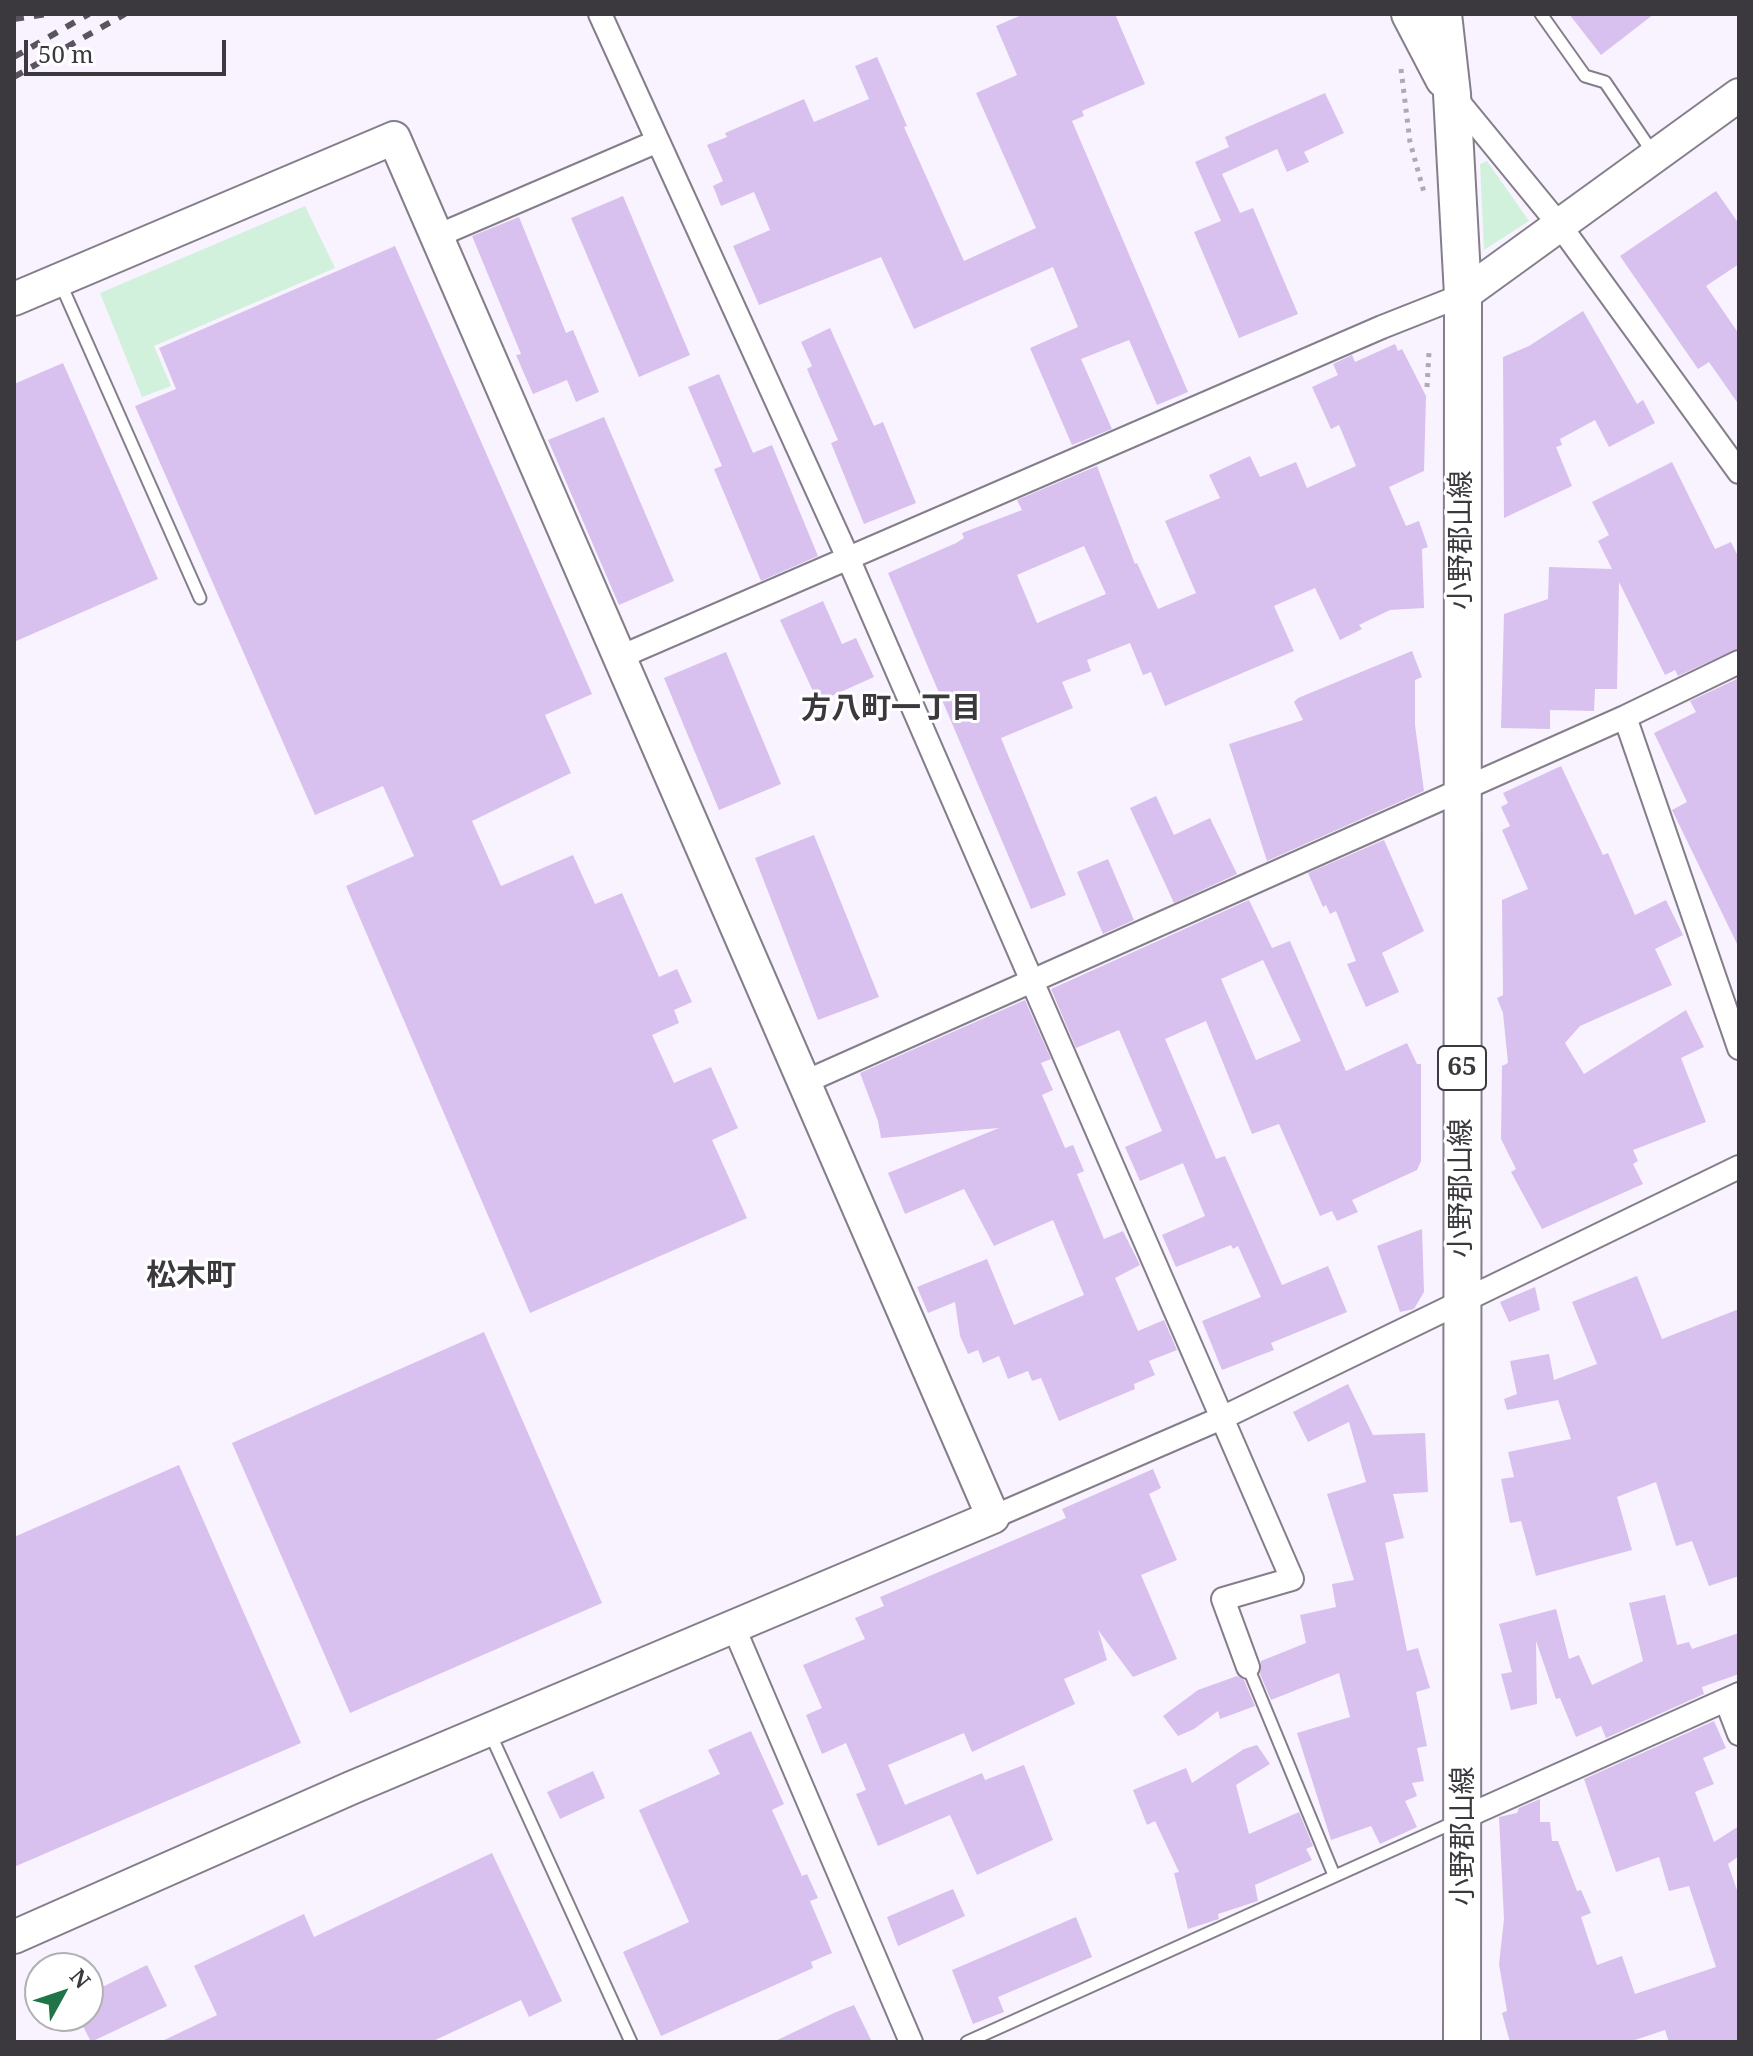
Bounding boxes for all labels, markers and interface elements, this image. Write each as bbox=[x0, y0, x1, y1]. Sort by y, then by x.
scale bar bbox=[28, 24, 230, 74]
text: 50 m bbox=[38, 37, 94, 70]
street label: 小野郡山線 bbox=[1445, 470, 1479, 610]
district label: 方八町一丁目 bbox=[801, 691, 981, 727]
road number: 65 bbox=[1438, 1046, 1486, 1090]
street label: 小野郡山線 bbox=[1445, 1118, 1479, 1258]
district label: 松木町 bbox=[146, 1258, 236, 1294]
street label: 小野郡山線 bbox=[1447, 1766, 1481, 1906]
north arrow bbox=[24, 1952, 104, 2032]
text: N bbox=[64, 1962, 98, 1994]

